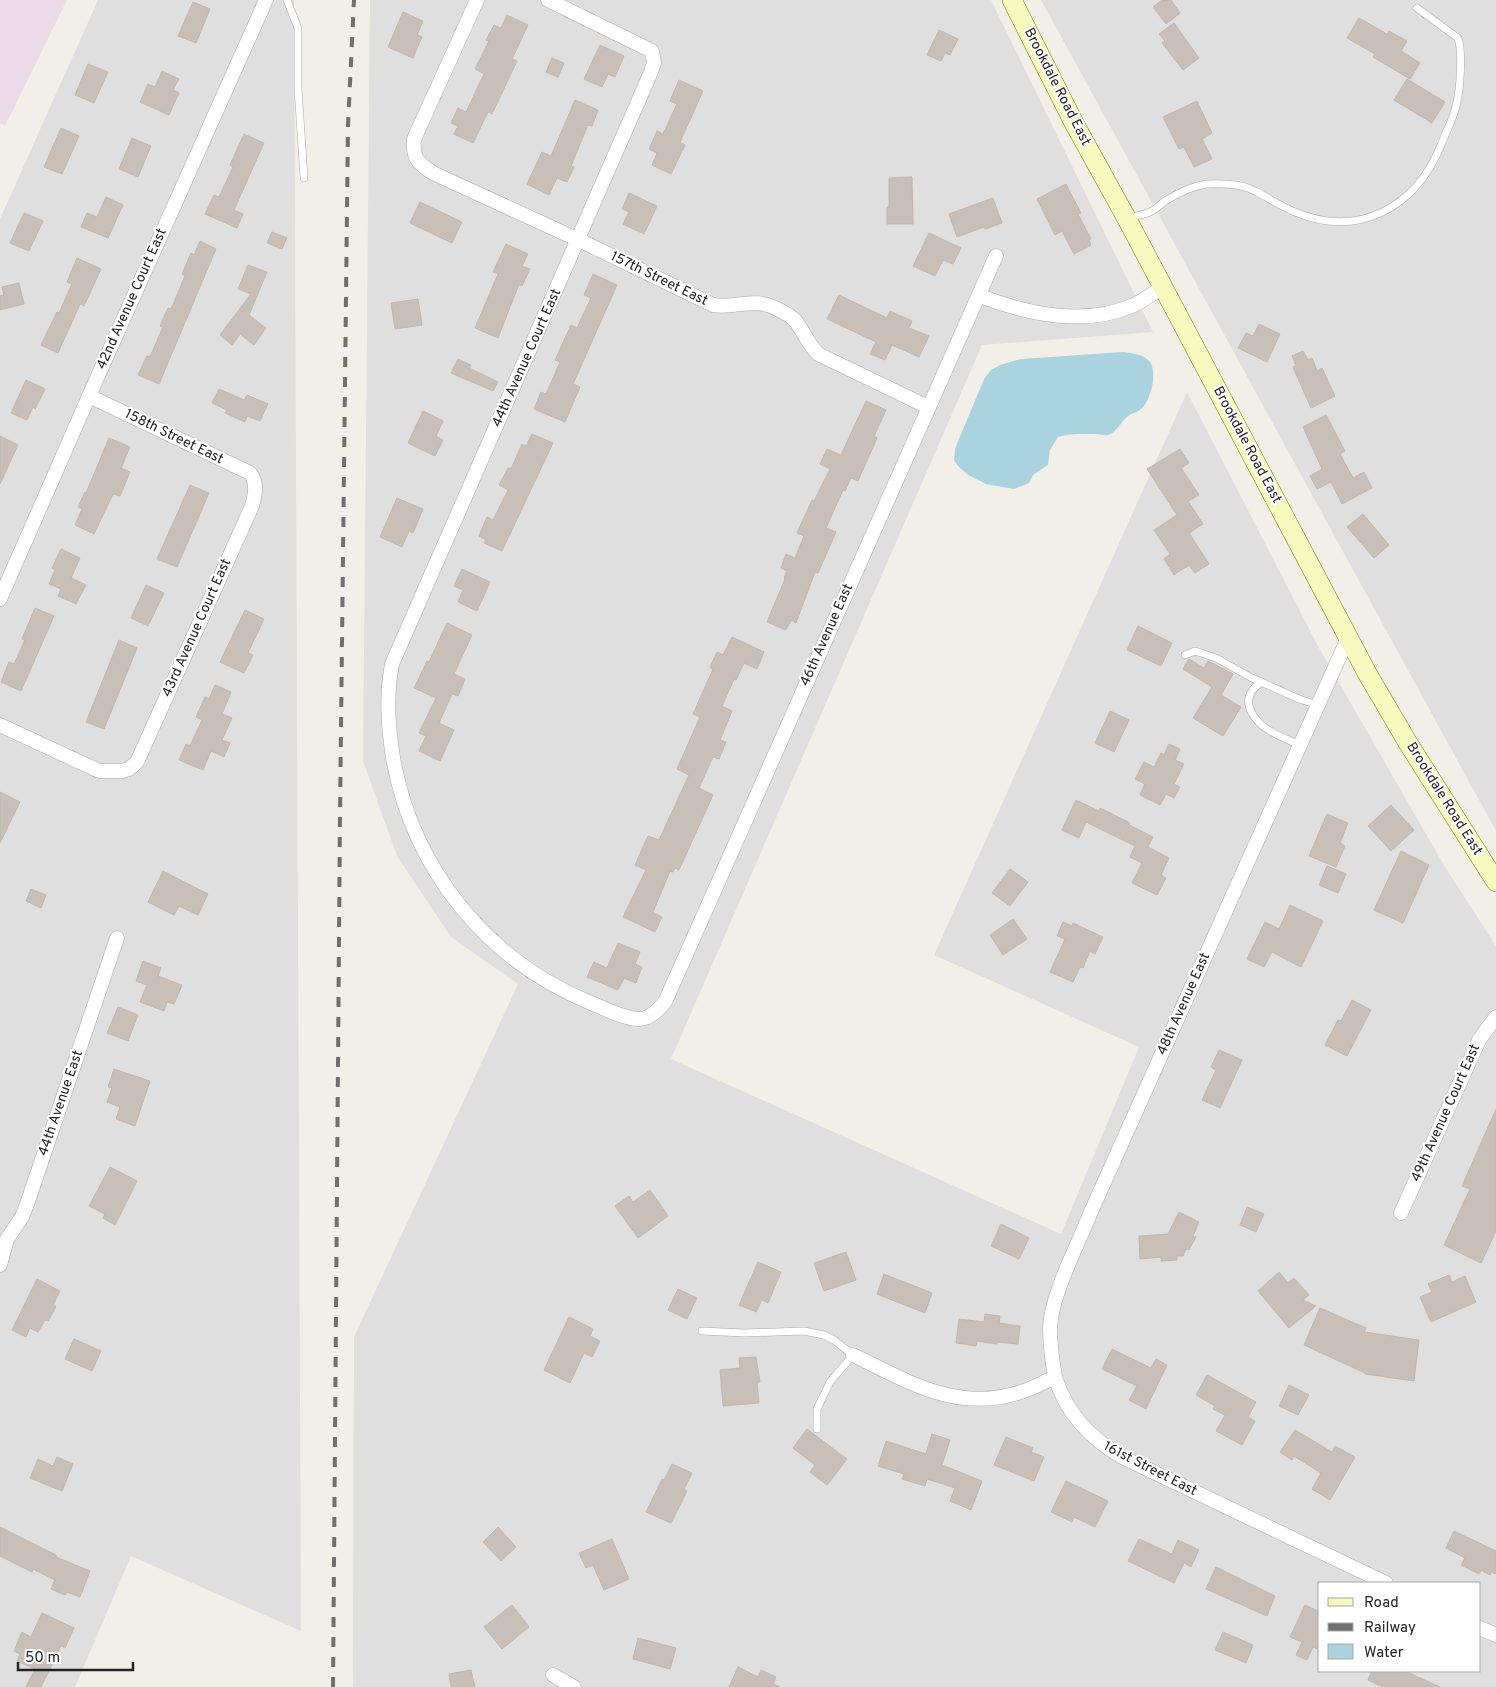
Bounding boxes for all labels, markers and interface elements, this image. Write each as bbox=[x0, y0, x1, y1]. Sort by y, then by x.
street label: Brookdale Road East bbox=[1020, 25, 1094, 149]
street label: 42nd Avenue Court East bbox=[93, 226, 171, 372]
street label: 157th Street East bbox=[608, 248, 710, 310]
street label: 44th Avenue Court East bbox=[489, 286, 565, 430]
street label: Brookdale Road East bbox=[1209, 384, 1285, 506]
street label: 158th Street East bbox=[122, 406, 226, 468]
street label: 43rd Avenue Court East bbox=[159, 556, 235, 700]
street label: 46th Avenue East bbox=[797, 581, 857, 689]
street label: Brookdale Road East bbox=[1402, 739, 1486, 859]
street label: 48th Avenue East bbox=[1154, 950, 1214, 1058]
street label: 49th Avenue Court East bbox=[1408, 1041, 1484, 1185]
street label: 44th Avenue East bbox=[35, 1048, 87, 1158]
street label: 161st Street East bbox=[1100, 1438, 1200, 1500]
legend bbox=[1318, 1582, 1481, 1672]
text: Road bbox=[1364, 1594, 1399, 1613]
text: Railway bbox=[1364, 1619, 1416, 1638]
scale bar bbox=[18, 1640, 132, 1672]
text: Water bbox=[1364, 1644, 1404, 1663]
text: 50 m bbox=[25, 1649, 60, 1668]

